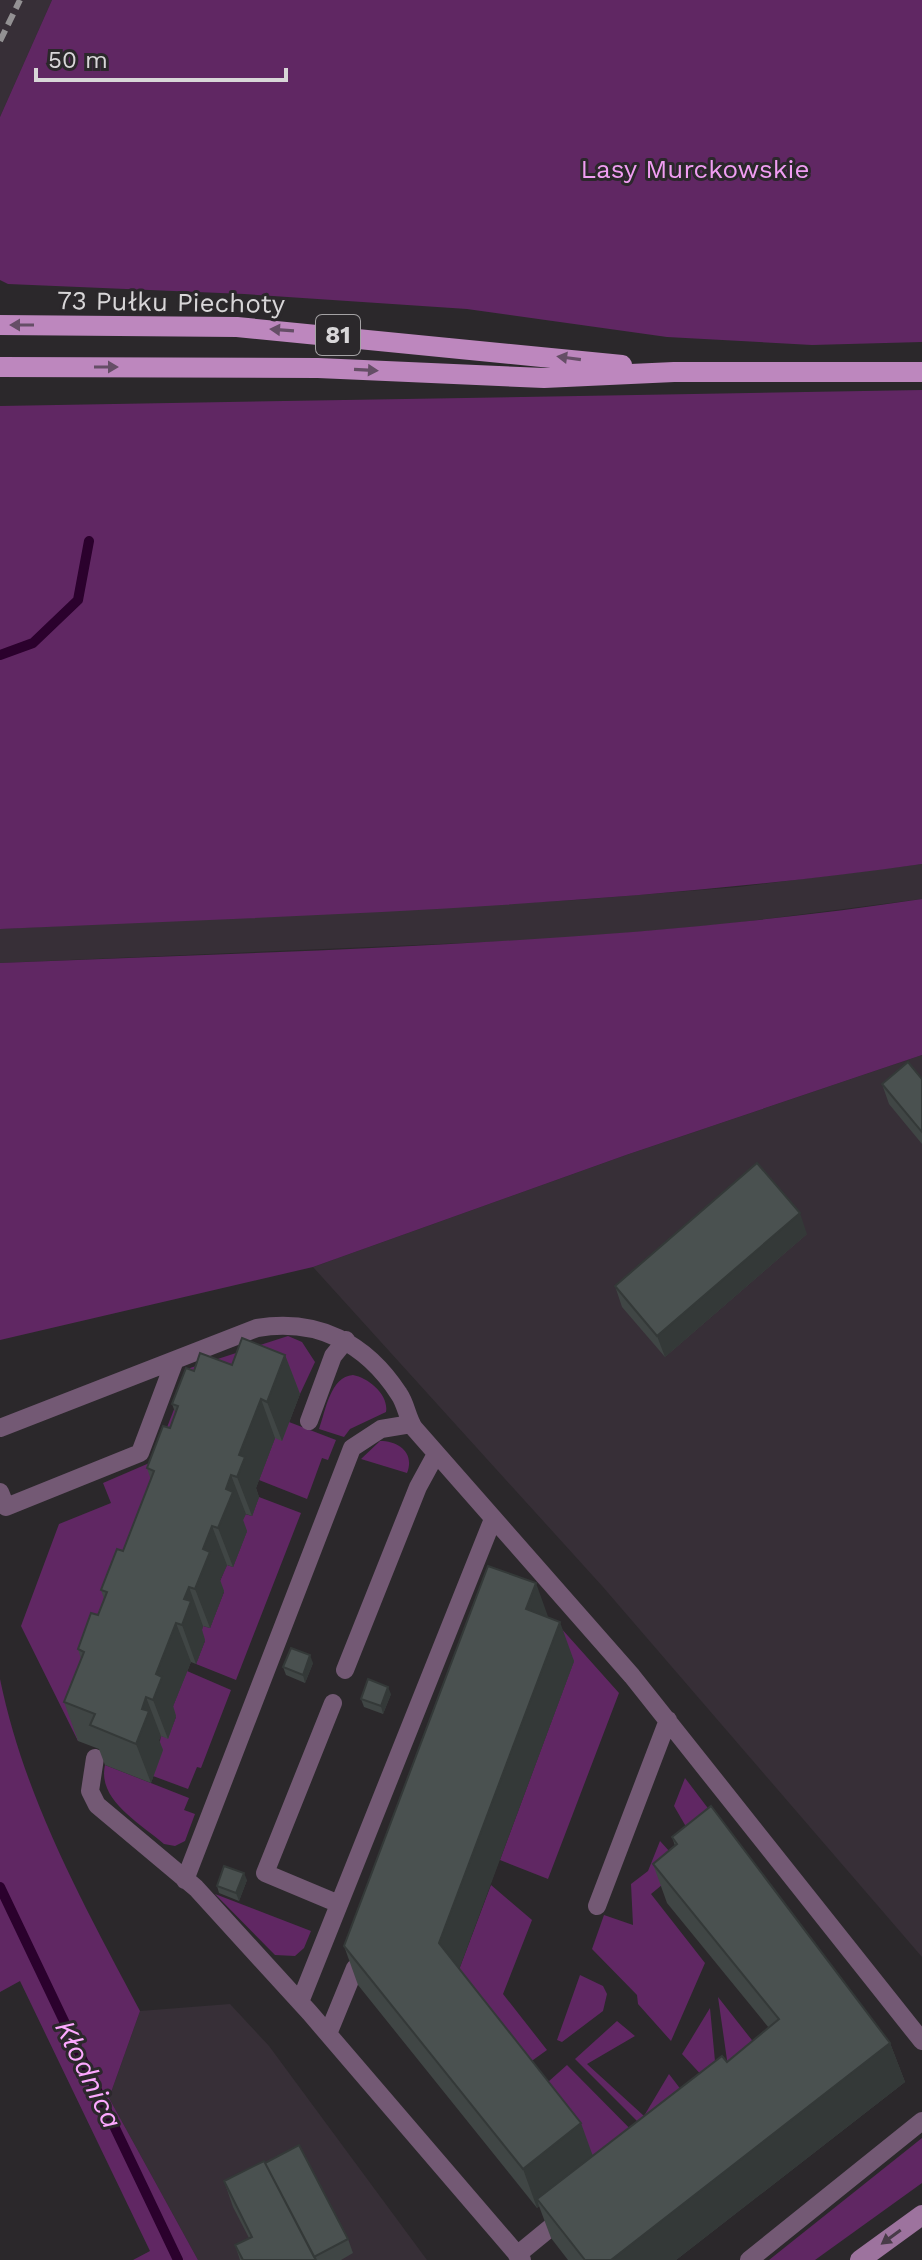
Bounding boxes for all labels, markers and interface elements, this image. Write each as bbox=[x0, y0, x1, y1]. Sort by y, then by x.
scale bar bbox=[36, 32, 286, 82]
text: 50 m bbox=[48, 46, 108, 74]
park label: Lasy Murckowskie bbox=[581, 154, 809, 184]
street label: 73 Pułku Piechoty bbox=[57, 285, 286, 319]
road number: 81 bbox=[316, 315, 360, 355]
one-way arrow bbox=[9, 319, 34, 331]
one-way arrow bbox=[269, 323, 294, 336]
one-way arrow bbox=[556, 351, 581, 364]
one-way arrow bbox=[94, 361, 119, 373]
one-way arrow bbox=[354, 364, 379, 377]
water label: Kłodnica bbox=[48, 2015, 129, 2134]
one-way arrow bbox=[881, 2229, 901, 2245]

